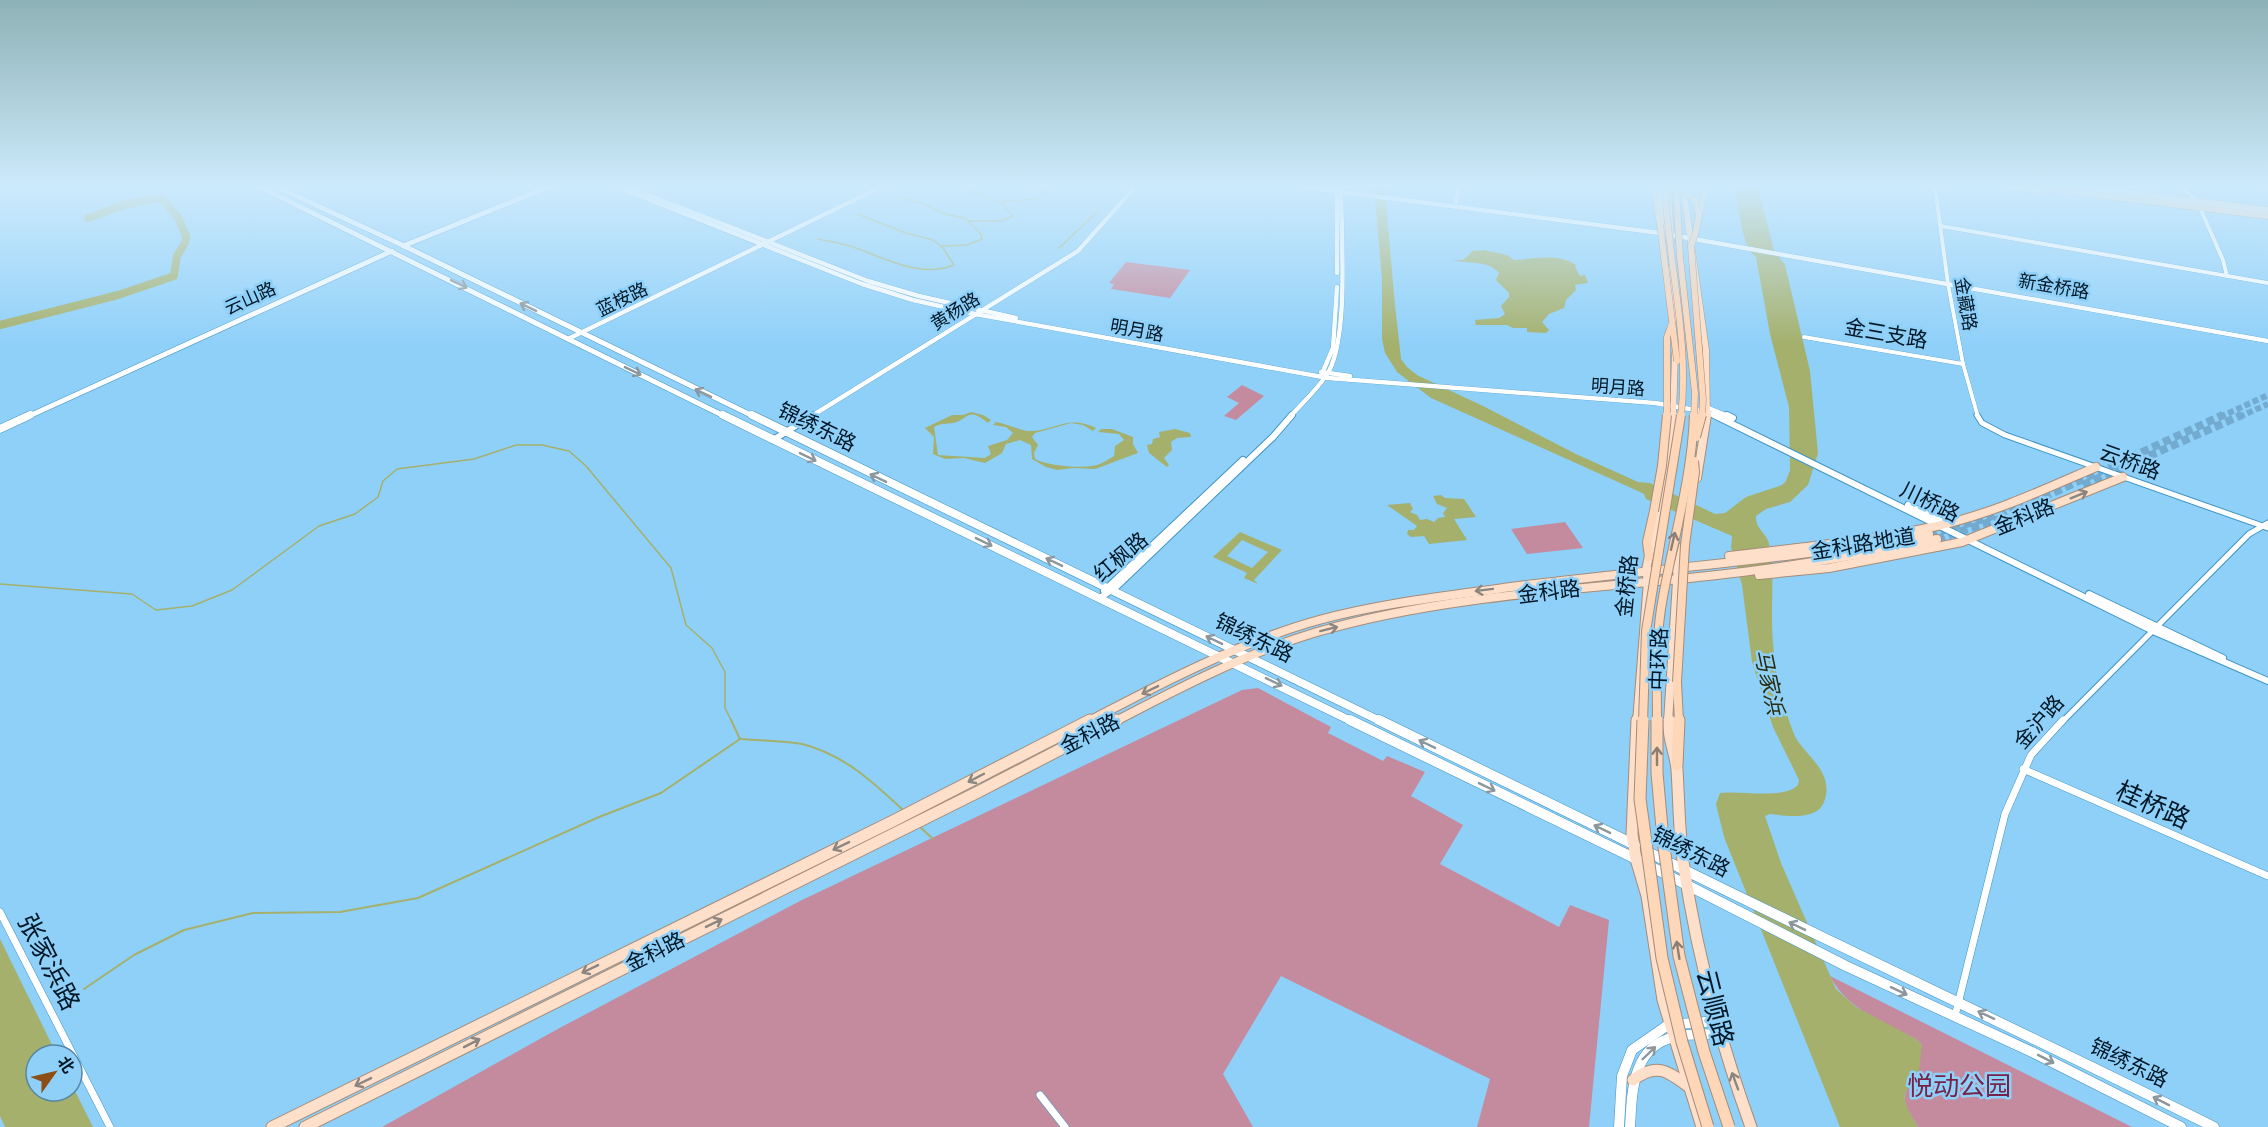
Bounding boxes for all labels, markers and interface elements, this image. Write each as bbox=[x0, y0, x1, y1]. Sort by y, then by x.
street label: 新金桥路 bbox=[2017, 269, 2091, 303]
street label: 金藏路 bbox=[1951, 276, 1981, 332]
street label: 云山路 bbox=[221, 277, 279, 319]
street label: 蓝桉路 bbox=[593, 278, 651, 320]
one-way arrow bbox=[449, 279, 467, 291]
street label: 黄杨路 bbox=[927, 288, 983, 334]
one-way arrow bbox=[519, 301, 537, 312]
street label: 明月路 bbox=[1109, 315, 1165, 345]
street label: 金三支路 bbox=[1843, 315, 1929, 353]
one-way arrow bbox=[624, 366, 642, 377]
street label: 明月路 bbox=[1590, 375, 1646, 399]
one-way arrow bbox=[694, 386, 712, 398]
street label: 锦绣东路 bbox=[774, 398, 860, 456]
street label: 云桥路 bbox=[2096, 440, 2164, 484]
one-way arrow bbox=[799, 452, 817, 464]
one-way arrow bbox=[870, 471, 888, 483]
street label: 川桥路 bbox=[1896, 477, 1964, 527]
one-way arrow bbox=[2069, 489, 2087, 500]
street label: 金科路 bbox=[1990, 494, 2058, 540]
street label: 金科路地道 bbox=[1809, 524, 1917, 564]
street label: 红枫路 bbox=[1089, 528, 1153, 586]
one-way arrow bbox=[1668, 532, 1679, 552]
one-way arrow bbox=[975, 536, 993, 548]
street label: 金桥路 bbox=[1612, 553, 1642, 619]
one-way arrow bbox=[1046, 556, 1064, 568]
street label: 金科路 bbox=[1516, 576, 1582, 608]
one-way arrow bbox=[1475, 585, 1495, 596]
street label: 锦绣东路 bbox=[1211, 609, 1297, 667]
one-way arrow bbox=[1319, 622, 1338, 634]
street label: 中环路 bbox=[1646, 627, 1672, 691]
one-way arrow bbox=[1205, 634, 1223, 646]
water label: 马家浜 bbox=[1750, 647, 1789, 719]
one-way arrow bbox=[1265, 677, 1283, 688]
one-way arrow bbox=[1142, 684, 1159, 696]
street label: 金沪路 bbox=[2009, 690, 2069, 754]
street label: 金科路 bbox=[1056, 709, 1124, 759]
one-way arrow bbox=[1419, 737, 1437, 749]
one-way arrow bbox=[1651, 747, 1663, 767]
one-way arrow bbox=[968, 772, 985, 784]
street label: 桂桥路 bbox=[2111, 775, 2195, 835]
one-way arrow bbox=[1478, 781, 1496, 793]
street label: 锦绣东路 bbox=[1648, 822, 1734, 882]
one-way arrow bbox=[1594, 823, 1612, 834]
one-way arrow bbox=[832, 841, 850, 853]
street label: 张家浜路 bbox=[12, 909, 86, 1015]
one-way arrow bbox=[705, 917, 723, 929]
one-way arrow bbox=[1788, 920, 1806, 932]
street label: 金科路 bbox=[621, 927, 689, 977]
one-way arrow bbox=[1672, 940, 1683, 960]
one-way arrow bbox=[582, 964, 600, 975]
street label: 云顺路 bbox=[1691, 967, 1739, 1049]
one-way arrow bbox=[1889, 985, 1907, 997]
one-way arrow bbox=[1978, 1008, 1996, 1020]
street label: 锦绣东路 bbox=[2086, 1034, 2172, 1092]
one-way arrow bbox=[462, 1037, 480, 1049]
north arrow bbox=[24, 1043, 84, 1103]
one-way arrow bbox=[1641, 1045, 1656, 1060]
text: 北 bbox=[54, 1053, 78, 1077]
one-way arrow bbox=[2036, 1054, 2054, 1065]
park label: 悦动公园 bbox=[1907, 1071, 2011, 1101]
one-way arrow bbox=[1728, 1072, 1739, 1091]
one-way arrow bbox=[355, 1077, 373, 1088]
one-way arrow bbox=[2153, 1094, 2171, 1106]

